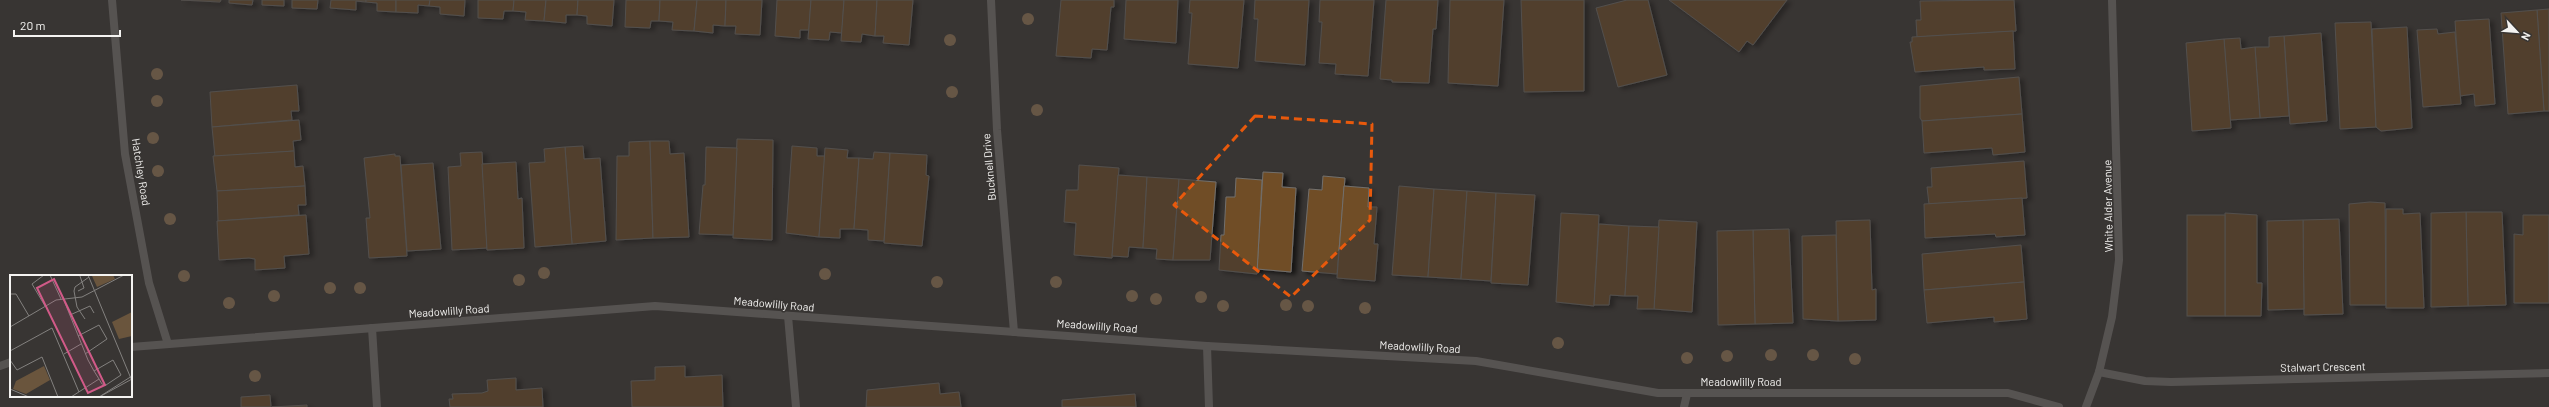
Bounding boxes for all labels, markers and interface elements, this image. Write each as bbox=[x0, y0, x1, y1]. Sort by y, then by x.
scale bar bbox=[14, 12, 120, 38]
north arrow bbox=[2497, 12, 2537, 52]
text: 20 m bbox=[20, 18, 46, 32]
text: N bbox=[2519, 30, 2534, 43]
street label: Bucknell Drive bbox=[979, 133, 998, 201]
street label: Hatchley Road bbox=[130, 137, 153, 207]
street label: White Alder Avenue bbox=[2100, 160, 2115, 252]
inset map bbox=[10, 275, 132, 397]
street label: Meadowlilly Road bbox=[733, 293, 815, 314]
street label: Meadowlilly Road bbox=[408, 301, 490, 320]
street label: Meadowlilly Road bbox=[1056, 316, 1138, 335]
street label: Meadowlilly Road bbox=[1379, 338, 1461, 355]
street label: Stalwart Crescent bbox=[2280, 359, 2366, 374]
street label: Meadowlilly Road bbox=[1700, 375, 1782, 388]

